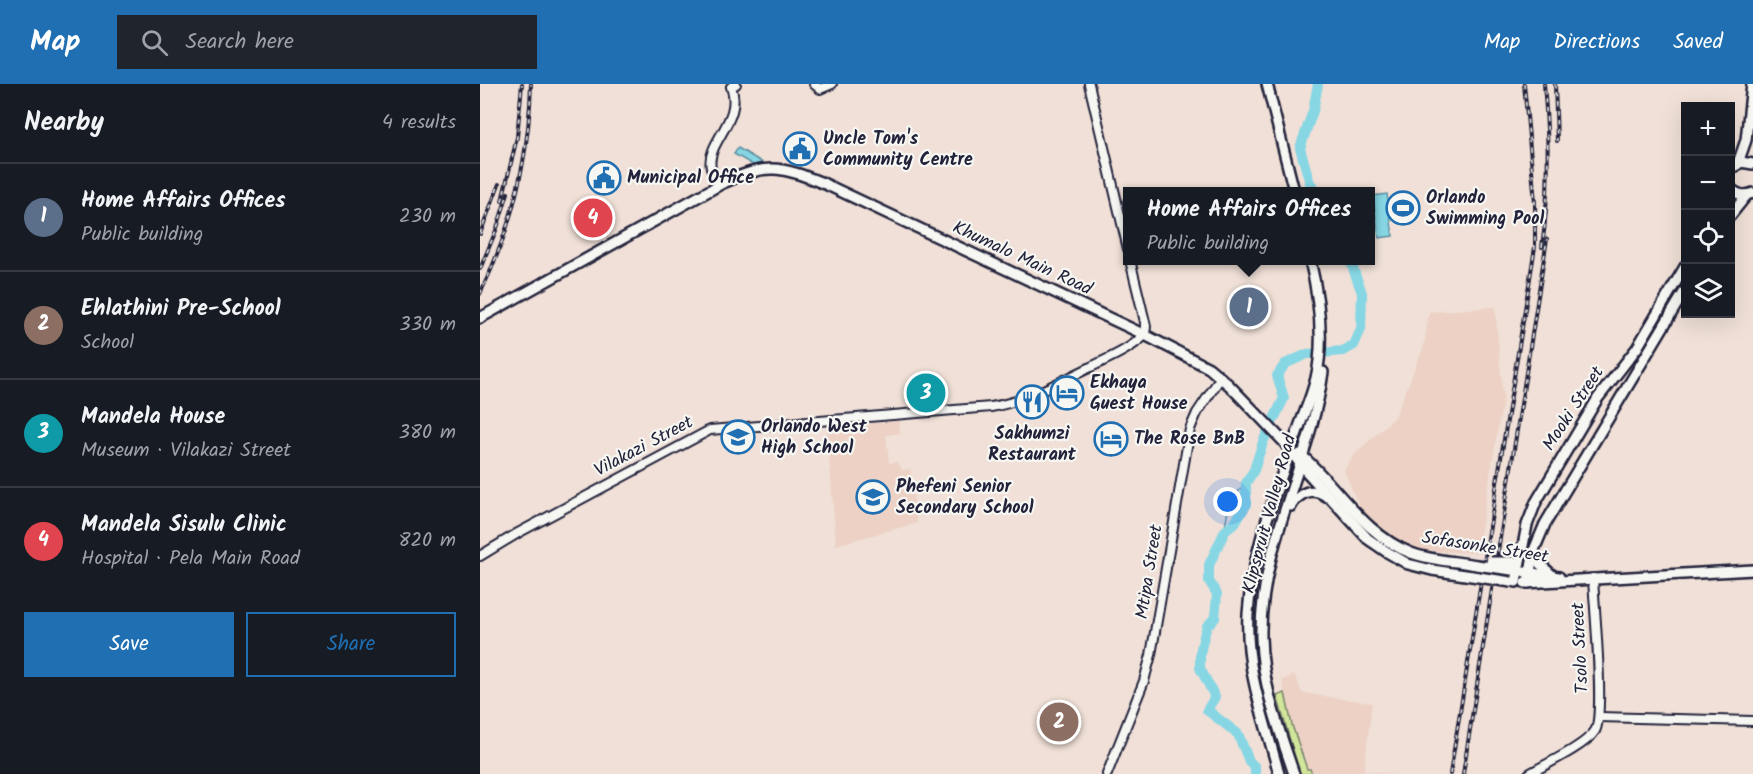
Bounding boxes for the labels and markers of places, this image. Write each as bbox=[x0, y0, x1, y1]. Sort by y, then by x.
place label: Uncle Tom's Community Centre bbox=[823, 125, 973, 175]
public building icon: Uncle Tom's Community Centre bbox=[782, 131, 818, 167]
public building icon: Municipal Office bbox=[586, 160, 622, 196]
place label: Municipal Office bbox=[627, 164, 754, 193]
place label: Orlando Swimming Pool bbox=[1426, 184, 1544, 234]
sports icon: Orlando Swimming Pool bbox=[1385, 190, 1421, 226]
pin: 4 bbox=[574, 196, 612, 240]
pin: 1 bbox=[1230, 284, 1268, 330]
place label: Ekhaya Guest House bbox=[1090, 369, 1188, 419]
pin: 3 bbox=[906, 370, 946, 416]
hotel icon: Ekhaya Guest House bbox=[1049, 375, 1085, 411]
restaurant icon: Sakhumzi Restaurant bbox=[1014, 384, 1050, 420]
place label: Orlando West High School bbox=[761, 413, 868, 463]
school or university icon: Orlando West High School bbox=[720, 419, 756, 455]
place label: Sakhumzi Restaurant bbox=[988, 420, 1077, 470]
hotel icon: The Rose BnB bbox=[1093, 421, 1129, 457]
place label: The Rose BnB bbox=[1134, 425, 1245, 454]
place label: Phefeni Senior Secondary School bbox=[896, 473, 1034, 523]
school or university icon: Phefeni Senior Secondary School bbox=[855, 479, 891, 515]
pin: 2 bbox=[1040, 700, 1078, 744]

